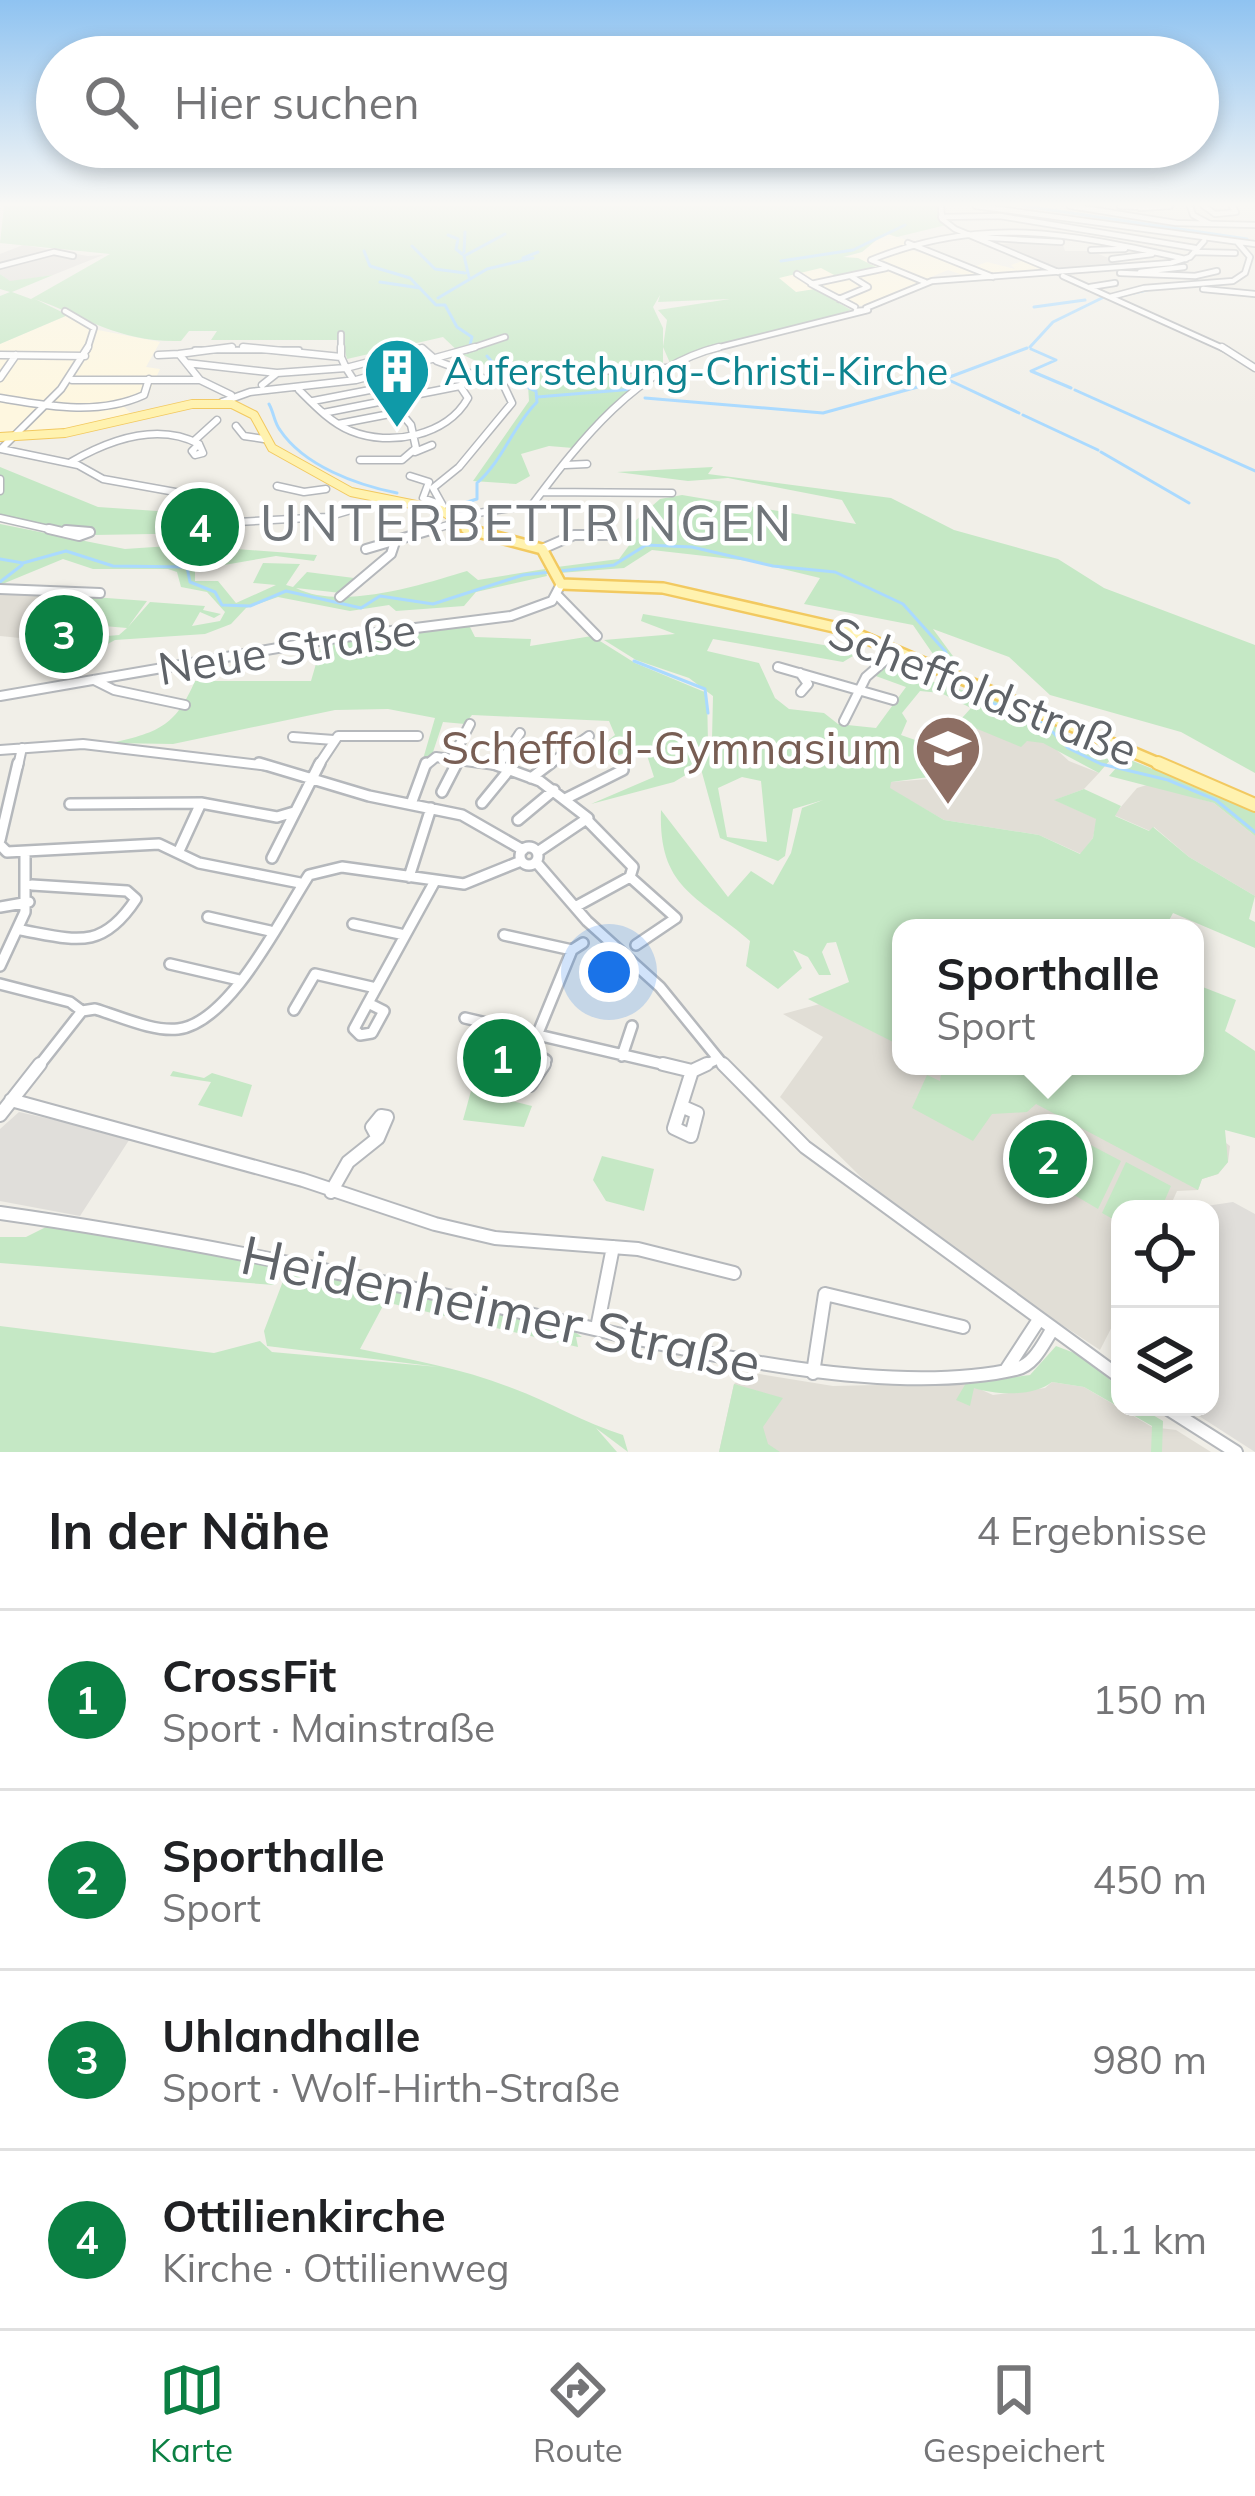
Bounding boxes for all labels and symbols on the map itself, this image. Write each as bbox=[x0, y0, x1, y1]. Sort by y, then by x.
building icon: Auferstehung-Christi-Kirche bbox=[362, 336, 432, 430]
place label: Auferstehung-Christi-Kirche bbox=[444, 346, 948, 395]
pin: 4 bbox=[161, 482, 239, 572]
district label: UNTERBETTRINGEN bbox=[260, 490, 794, 554]
pin: 3 bbox=[25, 589, 103, 679]
street label: Neue Straße bbox=[154, 600, 420, 696]
street label: Scheffoldstraße bbox=[821, 603, 1146, 777]
school or university icon: Scheffold-Gymnasium bbox=[913, 713, 983, 807]
place label: Scheffold-Gymnasium bbox=[441, 719, 902, 775]
your location bbox=[579, 942, 639, 1002]
pin: 1 bbox=[463, 1013, 541, 1103]
pin: 2 bbox=[1009, 1114, 1087, 1204]
street label: Heidenheimer Straße bbox=[235, 1220, 767, 1396]

